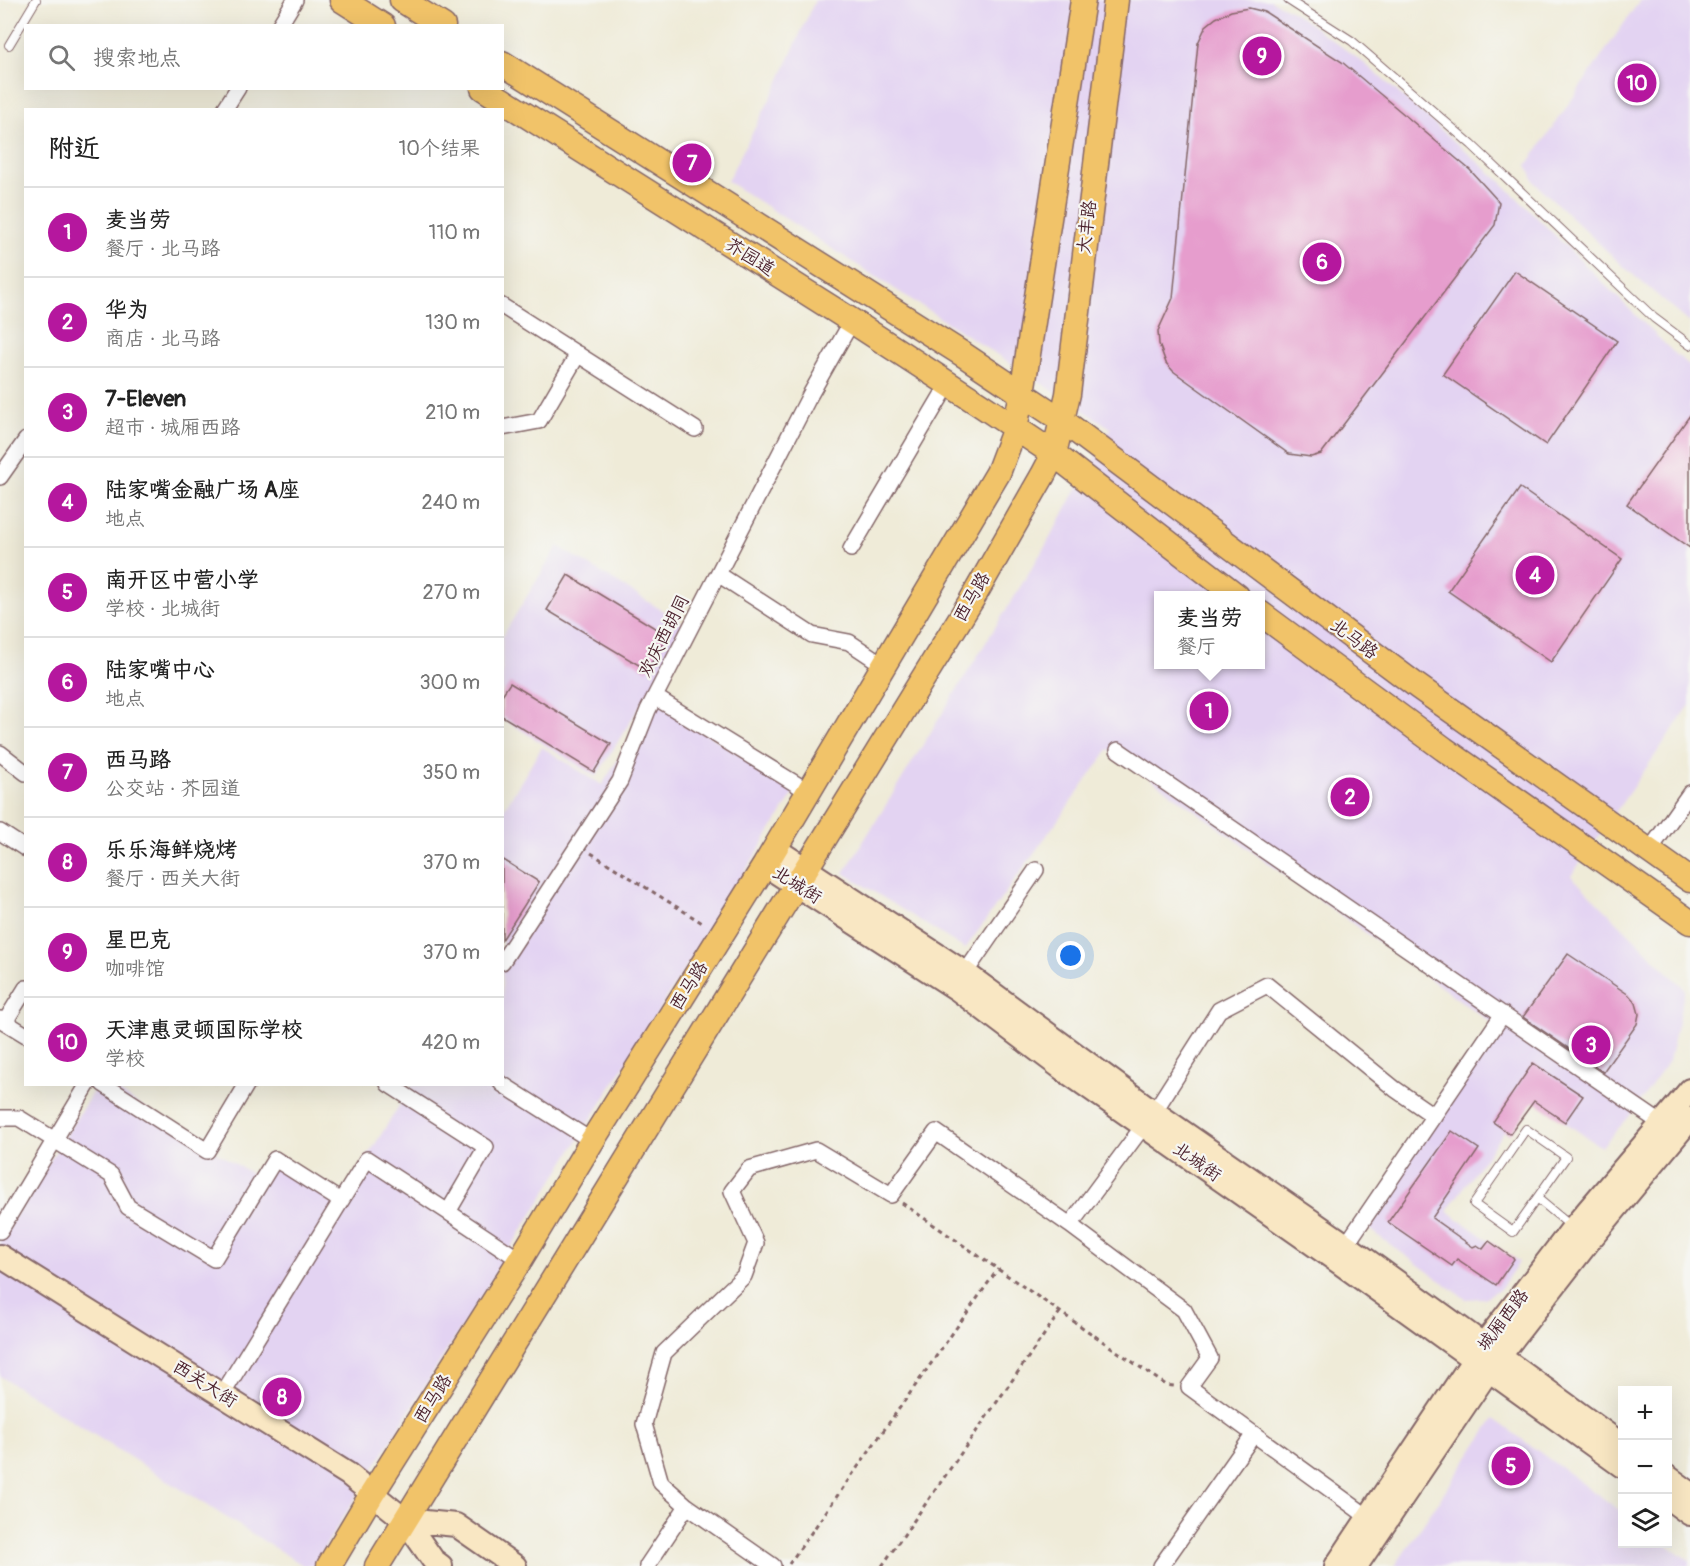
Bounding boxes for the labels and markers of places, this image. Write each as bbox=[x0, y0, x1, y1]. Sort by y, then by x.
pin: 9 bbox=[1242, 34, 1282, 78]
pin: 10 bbox=[1618, 60, 1656, 106]
pin: 7 bbox=[672, 140, 712, 186]
pin: 6 bbox=[1302, 240, 1342, 284]
pin: 4 bbox=[1516, 552, 1555, 598]
pin: 1 bbox=[1190, 688, 1228, 734]
pin: 2 bbox=[1330, 774, 1370, 820]
pin: 3 bbox=[1572, 1022, 1610, 1068]
pin: 8 bbox=[262, 1374, 302, 1420]
pin: 5 bbox=[1492, 1444, 1530, 1488]

